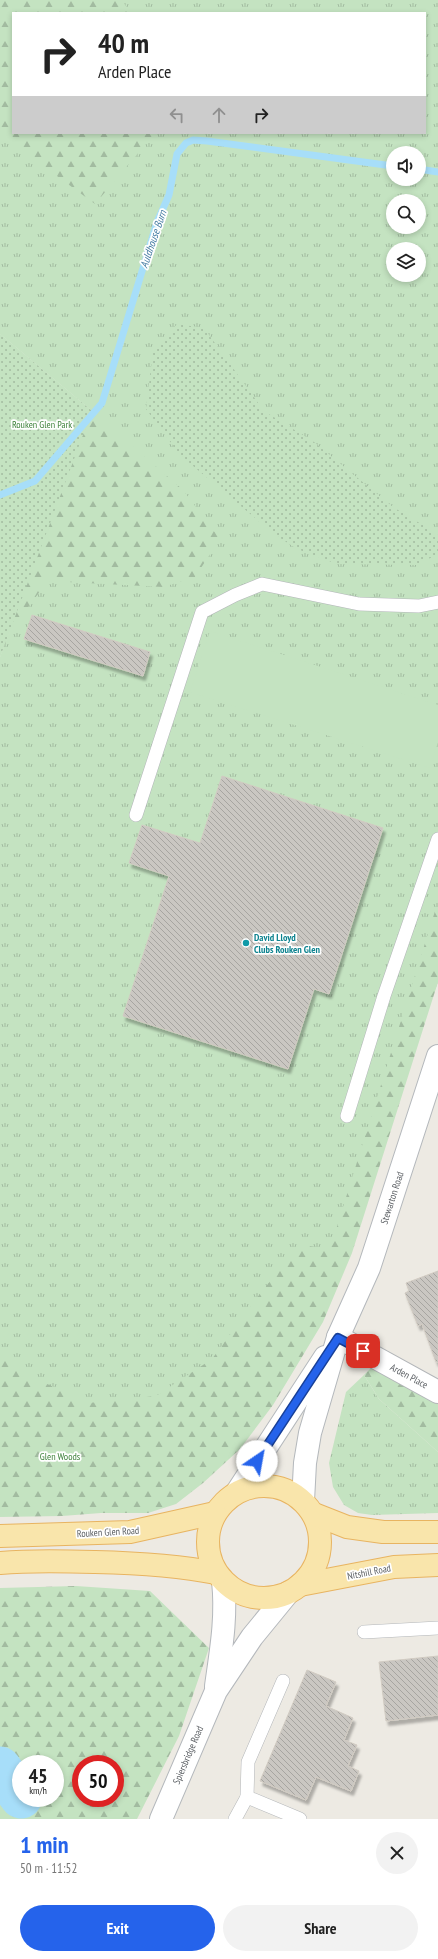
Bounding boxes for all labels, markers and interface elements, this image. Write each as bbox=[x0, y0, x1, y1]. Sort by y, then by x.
text: 40 m bbox=[98, 24, 149, 61]
icon: right bbox=[32, 28, 84, 80]
text: Arden Place bbox=[98, 60, 171, 83]
icon: left bbox=[166, 104, 188, 126]
icon: ahead bbox=[208, 104, 230, 126]
icon: right bbox=[250, 104, 272, 126]
map controls bbox=[386, 146, 426, 282]
button: sound bbox=[386, 146, 426, 186]
button: search bbox=[386, 194, 426, 234]
water label: Auldhouse Burn bbox=[137, 207, 170, 270]
button: layers bbox=[386, 242, 426, 282]
park label: Rouken Glen Park bbox=[12, 418, 72, 431]
place label: David Lloyd Clubs Rouken Glen bbox=[254, 931, 320, 956]
marker: David Lloyd Clubs Rouken Glen bbox=[241, 938, 251, 948]
street label: Stewarton Road bbox=[377, 1170, 407, 1226]
pin bbox=[346, 1334, 380, 1368]
icon: arrive bbox=[352, 1340, 374, 1362]
street label: Arden Place bbox=[388, 1361, 430, 1391]
position arrow bbox=[236, 1440, 278, 1482]
park label: Glen Woods bbox=[40, 1450, 81, 1463]
street label: Rouken Glen Road bbox=[76, 1524, 140, 1540]
street label: Nitshill Road bbox=[346, 1561, 392, 1583]
street label: Spiersbridge Road bbox=[170, 1724, 206, 1786]
speed limit sign: 50 bbox=[72, 1755, 124, 1807]
text: 45 bbox=[28, 1763, 48, 1789]
text: km/h bbox=[29, 1784, 47, 1797]
text: 1 min bbox=[20, 1829, 68, 1860]
button: close bbox=[376, 1832, 418, 1874]
text: 50 m · 11:52 bbox=[20, 1860, 77, 1877]
button: Exit bbox=[20, 1905, 215, 1951]
button: Share bbox=[223, 1905, 418, 1951]

